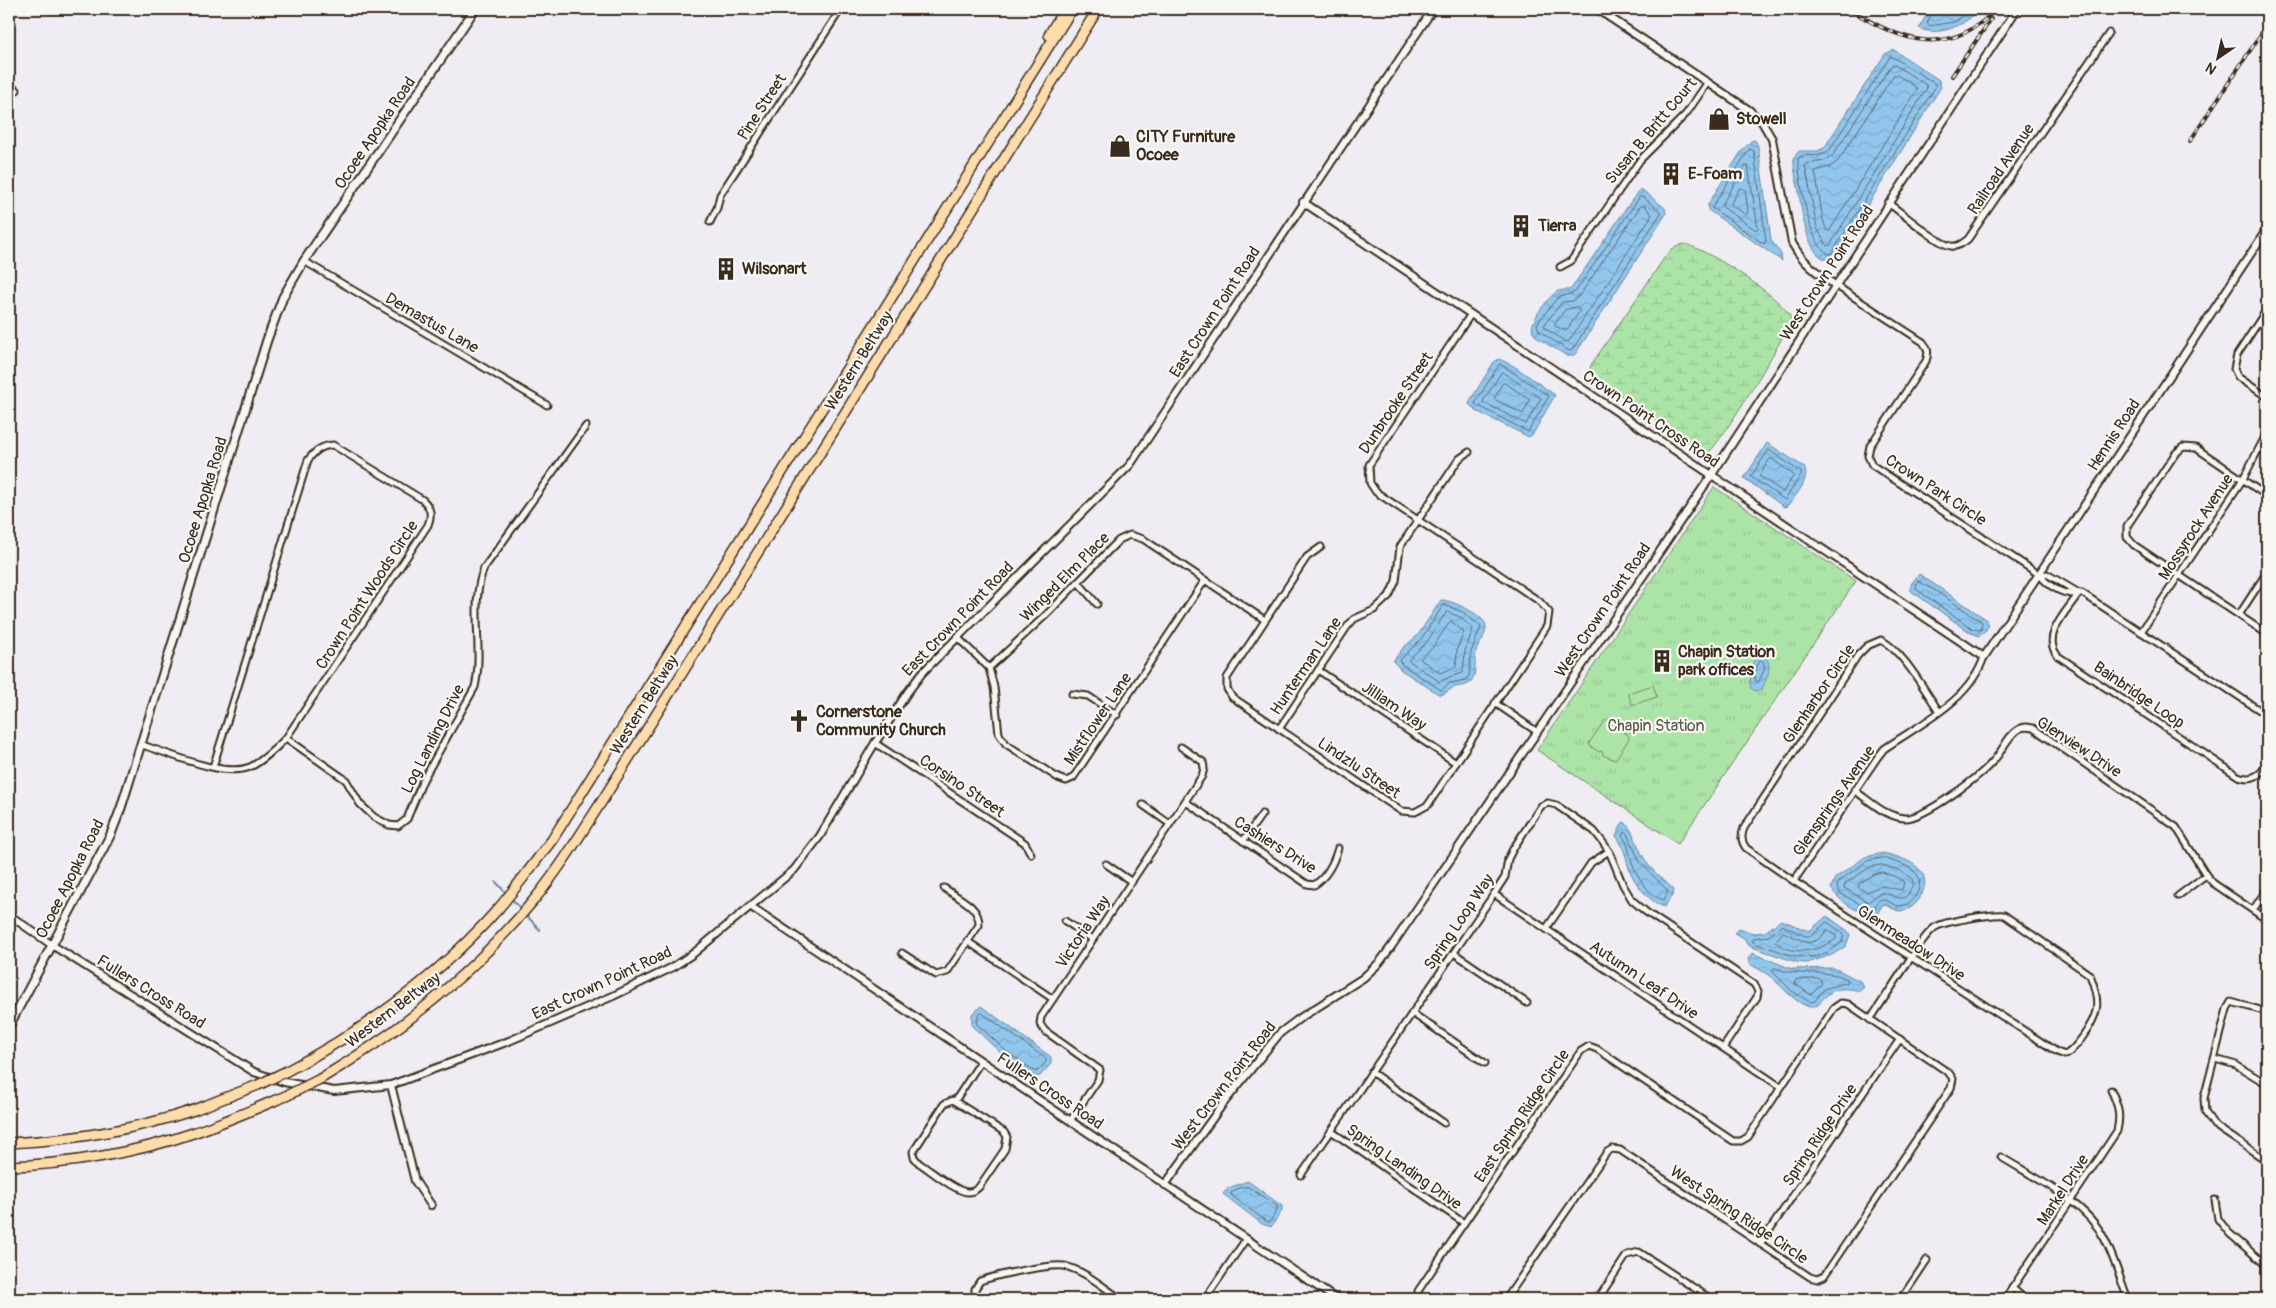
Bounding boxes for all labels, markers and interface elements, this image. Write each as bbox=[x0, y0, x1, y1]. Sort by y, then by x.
north arrow bbox=[2194, 32, 2244, 82]
text: N bbox=[2202, 59, 2220, 78]
street label: Pine Street bbox=[733, 70, 791, 144]
street label: Ocoee Apopka Road bbox=[330, 73, 420, 193]
street label: Susan B. Britt Court bbox=[1601, 73, 1702, 188]
shop icon: Stowell bbox=[1706, 106, 1732, 132]
place label: Stowell bbox=[1736, 109, 1787, 129]
street label: Railroad Avenue bbox=[1963, 120, 2039, 218]
place label: CITY Furniture Ocoee bbox=[1136, 127, 1236, 165]
shop icon: CITY Furniture Ocoee bbox=[1107, 133, 1133, 159]
building icon: E-Foam bbox=[1658, 161, 1684, 187]
place label: E-Foam bbox=[1688, 164, 1742, 184]
street label: West Crown Point Road bbox=[1776, 201, 1878, 345]
building icon: Tierra bbox=[1508, 213, 1534, 239]
place label: Tierra bbox=[1537, 216, 1577, 236]
street label: East Crown Point Road bbox=[1165, 243, 1265, 381]
building icon: Wilsonart bbox=[713, 256, 739, 282]
place label: Wilsonart bbox=[742, 259, 807, 279]
street label: Demastus Lane bbox=[382, 288, 482, 358]
street label: Western Beltway bbox=[820, 307, 898, 414]
street label: Dunbrooke Street bbox=[1355, 348, 1438, 458]
street label: Crown Point Cross Road bbox=[1579, 366, 1723, 472]
street label: Hennis Road bbox=[2083, 395, 2145, 475]
street label: Ocoee Apopka Road bbox=[174, 434, 232, 566]
street label: Crown Park Circle bbox=[1882, 450, 1990, 530]
street label: Mossyrock Avenue bbox=[2154, 470, 2238, 584]
street label: Crown Point Woods Circle bbox=[311, 517, 423, 673]
street label: Winged Elm Place bbox=[1016, 528, 1114, 626]
street label: West Crown Point Road bbox=[1551, 539, 1655, 681]
street label: East Crown Point Road bbox=[898, 557, 1018, 681]
street label: Hunterman Lane bbox=[1266, 613, 1346, 719]
street label: Glenharbor Circle bbox=[1778, 640, 1860, 747]
place label: Chapin Station park offices bbox=[1678, 642, 1775, 680]
building icon: Chapin Station park offices bbox=[1649, 648, 1675, 674]
street label: Western Beltway bbox=[605, 651, 683, 758]
street label: Bainbridge Loop bbox=[2090, 657, 2188, 733]
street label: Mistflower Lane bbox=[1060, 669, 1136, 769]
street label: Jilliam Way bbox=[1358, 677, 1430, 735]
street label: Log Landing Drive bbox=[397, 681, 469, 797]
place label: Cornerstone Community Church bbox=[816, 702, 946, 740]
church icon: Cornerstone Community Church bbox=[786, 708, 812, 734]
street label: Glenview Drive bbox=[2033, 712, 2125, 782]
park label: Chapin Station bbox=[1607, 716, 1705, 736]
street label: Lindzlu Street bbox=[1314, 733, 1405, 803]
street label: Glensprings Avenue bbox=[1788, 742, 1880, 860]
street label: Corsino Street bbox=[915, 750, 1009, 822]
street label: Cashiers Drive bbox=[1230, 812, 1320, 878]
street label: Ocoee Apopka Road bbox=[31, 816, 109, 942]
street label: Spring Loop Way bbox=[1420, 870, 1498, 974]
street label: Victoria Way bbox=[1051, 892, 1115, 972]
street label: Glenmeadow Drive bbox=[1853, 901, 1969, 985]
street label: Autumn Leaf Drive bbox=[1586, 936, 1702, 1024]
street label: East Crown Point Road bbox=[529, 942, 675, 1024]
street label: Fullers Cross Road bbox=[93, 951, 209, 1033]
street label: Western Beltway bbox=[342, 968, 444, 1052]
street label: West Crown Point Road bbox=[1168, 1018, 1280, 1154]
street label: East Spring Ridge Circle bbox=[1470, 1046, 1574, 1186]
street label: Fullers Cross Road bbox=[993, 1048, 1107, 1134]
street label: Spring Ridge Drive bbox=[1778, 1080, 1862, 1190]
street label: Spring Landing Drive bbox=[1342, 1120, 1466, 1214]
street label: Markel Drive bbox=[2033, 1151, 2093, 1229]
street label: West Spring Ridge Circle bbox=[1666, 1161, 1812, 1269]

